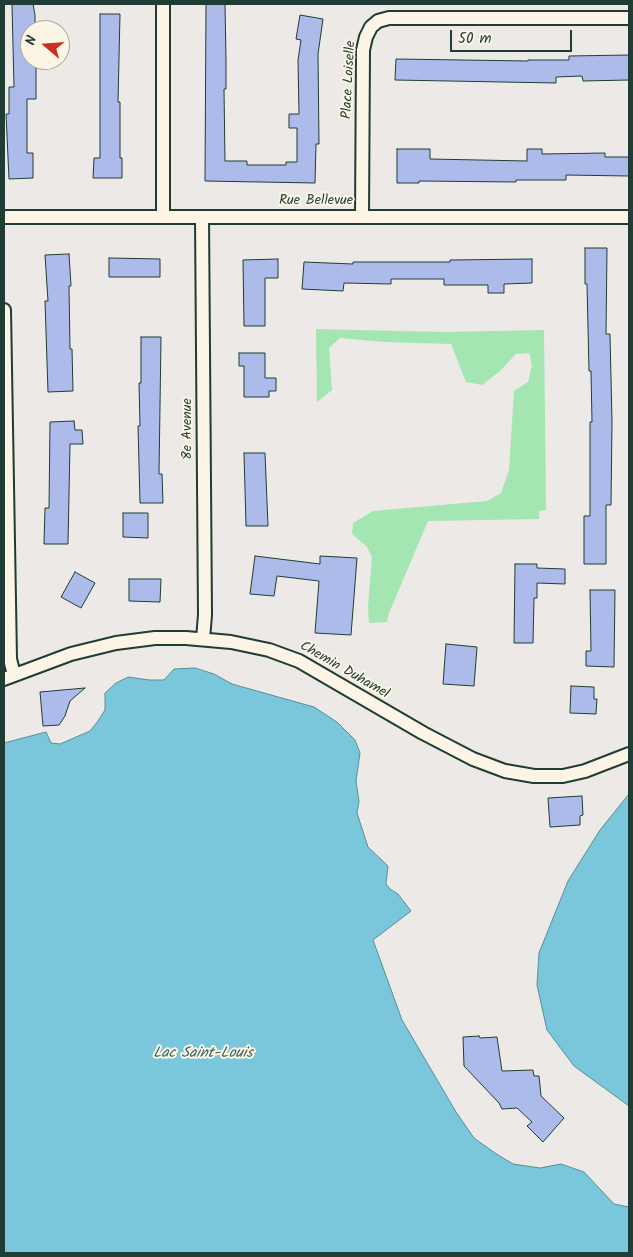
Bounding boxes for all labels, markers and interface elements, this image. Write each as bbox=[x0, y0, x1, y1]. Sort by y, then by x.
north arrow bbox=[20, 20, 70, 70]
scale bar bbox=[453, 20, 576, 52]
text: 50 m bbox=[458, 27, 492, 51]
text: N bbox=[20, 33, 44, 48]
street label: Place Loiselle bbox=[340, 40, 360, 120]
street label: Rue Bellevue bbox=[279, 194, 353, 210]
street label: 8e Avenue bbox=[181, 398, 197, 460]
street label: Chemin Duhamel bbox=[296, 639, 392, 703]
water label: Lac Saint-Louis bbox=[153, 1045, 253, 1063]

